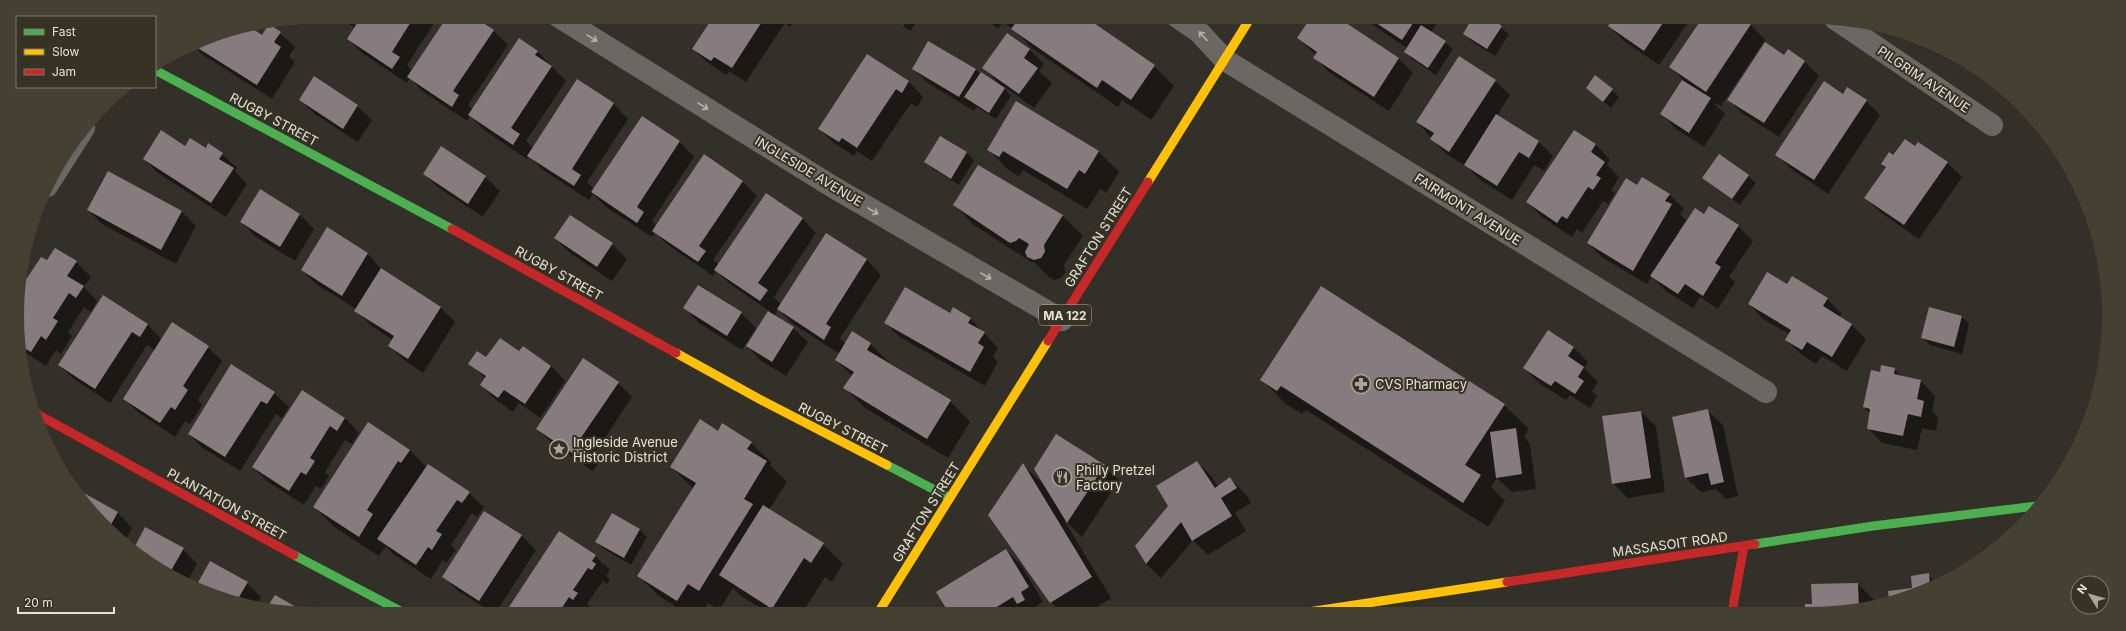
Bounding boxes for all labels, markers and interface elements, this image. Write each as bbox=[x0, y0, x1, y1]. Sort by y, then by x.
legend bbox=[16, 16, 156, 88]
text: Fast bbox=[52, 24, 76, 39]
one-way arrow bbox=[1198, 31, 1208, 41]
one-way arrow bbox=[586, 34, 598, 42]
street label: PILGRIM AVENUE bbox=[1875, 42, 1973, 116]
text: Slow bbox=[52, 44, 80, 59]
text: Jam bbox=[52, 64, 76, 79]
street label: RUGBY STREET bbox=[227, 89, 321, 149]
one-way arrow bbox=[697, 102, 708, 110]
street label: INGLESIDE AVENUE bbox=[752, 132, 866, 210]
street label: FAIRMONT AVENUE bbox=[1412, 170, 1524, 248]
street label: GRAFTON STREET bbox=[1061, 184, 1135, 290]
one-way arrow bbox=[867, 207, 879, 215]
street label: RUGBY STREET bbox=[512, 242, 606, 304]
one-way arrow bbox=[980, 273, 992, 281]
road number: MA 122 bbox=[1039, 305, 1091, 325]
pharmacy icon: CVS Pharmacy bbox=[1350, 373, 1372, 395]
place label: CVS Pharmacy bbox=[1375, 376, 1467, 392]
street label: RUGBY STREET bbox=[796, 399, 890, 457]
place label: Ingleside Avenue Historic District bbox=[573, 434, 678, 465]
place icon: Ingleside Avenue Historic District bbox=[548, 438, 570, 460]
street label: GRAFTON STREET bbox=[889, 459, 963, 565]
place label: Philly Pretzel Factory bbox=[1076, 462, 1155, 493]
street label: PLANTATION STREET bbox=[165, 465, 289, 543]
restaurant icon: Philly Pretzel Factory bbox=[1051, 466, 1073, 488]
street label: MASSASOIT ROAD bbox=[1611, 528, 1729, 560]
north arrow bbox=[2070, 575, 2110, 615]
text: N bbox=[2074, 581, 2090, 597]
scale bar bbox=[18, 589, 114, 615]
text: 20 m bbox=[24, 595, 53, 610]

